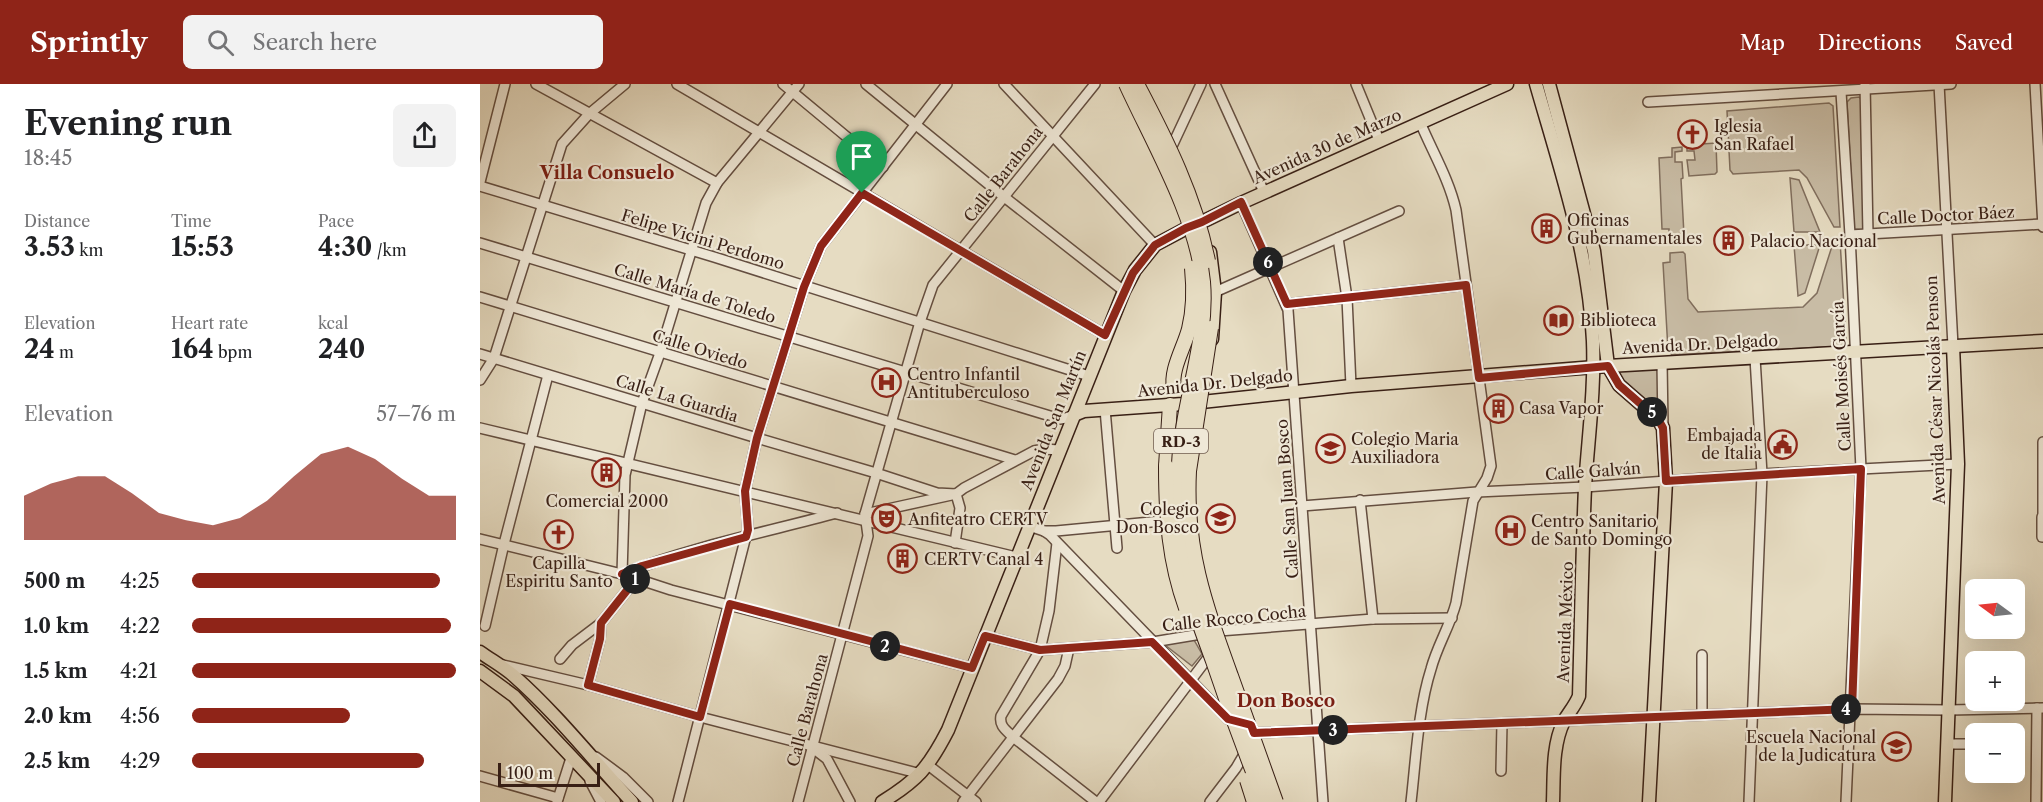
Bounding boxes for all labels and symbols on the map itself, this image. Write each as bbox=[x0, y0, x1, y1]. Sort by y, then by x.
street label: Avenida 30 de Marzo bbox=[1249, 104, 1405, 188]
place label: Iglesia San Rafael bbox=[1714, 116, 1794, 154]
church icon: Iglesia San Rafael bbox=[1677, 119, 1709, 151]
street label: Calle Barahona bbox=[959, 122, 1047, 226]
pin bbox=[836, 131, 887, 193]
district label: Villa Consuelo bbox=[539, 162, 674, 184]
street label: Calle Doctor Báez bbox=[1877, 201, 2015, 229]
street label: Felipe Vicini Perdomo bbox=[619, 205, 787, 273]
place label: Oficinas Gubernamentales bbox=[1567, 210, 1702, 248]
building icon: Oficinas Gubernamentales bbox=[1530, 213, 1562, 245]
building icon: Palacio Nacional bbox=[1713, 225, 1745, 257]
place label: Palacio Nacional bbox=[1750, 231, 1877, 251]
pin: 6 bbox=[1253, 247, 1283, 277]
street label: Calle María de Toledo bbox=[612, 259, 779, 327]
street label: Avenida César Nicolás Penson bbox=[1921, 275, 1949, 506]
street label: Calle Moisés García bbox=[1827, 300, 1855, 452]
library icon: Biblioteca bbox=[1543, 304, 1575, 336]
place label: Biblioteca bbox=[1580, 310, 1657, 330]
street label: Calle Oviedo bbox=[650, 325, 750, 373]
street label: Avenida Dr. Delgado bbox=[1621, 330, 1779, 358]
street label: Avenida San Martín bbox=[1015, 347, 1090, 494]
place label: Centro Infantil Antituberculoso bbox=[906, 364, 1030, 402]
street label: Avenida Dr. Delgado bbox=[1135, 365, 1294, 401]
hospital icon: Centro Infantil Antituberculoso bbox=[870, 367, 902, 399]
street label: Calle La Guardia bbox=[613, 370, 741, 426]
building icon: Casa Vapor bbox=[1482, 392, 1514, 424]
pin: 5 bbox=[1637, 397, 1667, 427]
place label: Casa Vapor bbox=[1519, 398, 1604, 418]
street label: Calle San Juan Bosco bbox=[1271, 418, 1303, 579]
place label: Embajada de Italia bbox=[1687, 425, 1763, 463]
public building icon: Embajada de Italia bbox=[1767, 428, 1799, 460]
road number: RD-3 bbox=[1154, 429, 1208, 453]
place label: Colegio Maria Auxiliadora bbox=[1350, 429, 1459, 467]
school or university icon: Colegio Maria Auxiliadora bbox=[1314, 432, 1346, 464]
building icon: Comercial 2000 bbox=[591, 457, 623, 489]
street label: Calle Galván bbox=[1544, 458, 1642, 484]
place label: Comercial 2000 bbox=[546, 491, 668, 511]
place label: Colegio Don Bosco bbox=[1116, 499, 1199, 537]
school or university icon: Colegio Don Bosco bbox=[1204, 502, 1236, 534]
theatre icon: Anfiteatro CERTV bbox=[871, 503, 903, 535]
place label: Anfiteatro CERTV bbox=[907, 509, 1048, 529]
place label: Centro Sanitario de Santo Domingo bbox=[1531, 511, 1673, 549]
hospital icon: Centro Sanitario de Santo Domingo bbox=[1494, 514, 1526, 546]
church icon: Capilla Espiritu Santo bbox=[543, 519, 575, 551]
building icon: CERTV Canal 4 bbox=[887, 543, 919, 575]
place label: CERTV Canal 4 bbox=[924, 549, 1043, 569]
place label: Capilla Espiritu Santo bbox=[505, 553, 613, 591]
street label: Avenida México bbox=[1553, 561, 1577, 684]
pin: 1 bbox=[620, 564, 650, 594]
north arrow bbox=[1965, 579, 2025, 639]
street label: Calle Rocco Cocha bbox=[1161, 600, 1308, 636]
pin: 2 bbox=[870, 631, 900, 661]
street label: Calle Barahona bbox=[782, 651, 832, 769]
district label: Don Bosco bbox=[1237, 690, 1335, 712]
pin: 4 bbox=[1831, 694, 1861, 724]
pin: 3 bbox=[1318, 715, 1348, 745]
place label: Escuela Nacional de la Judicatura bbox=[1746, 727, 1877, 765]
school or university icon: Escuela Nacional de la Judicatura bbox=[1881, 730, 1913, 762]
scale bar bbox=[498, 760, 600, 788]

